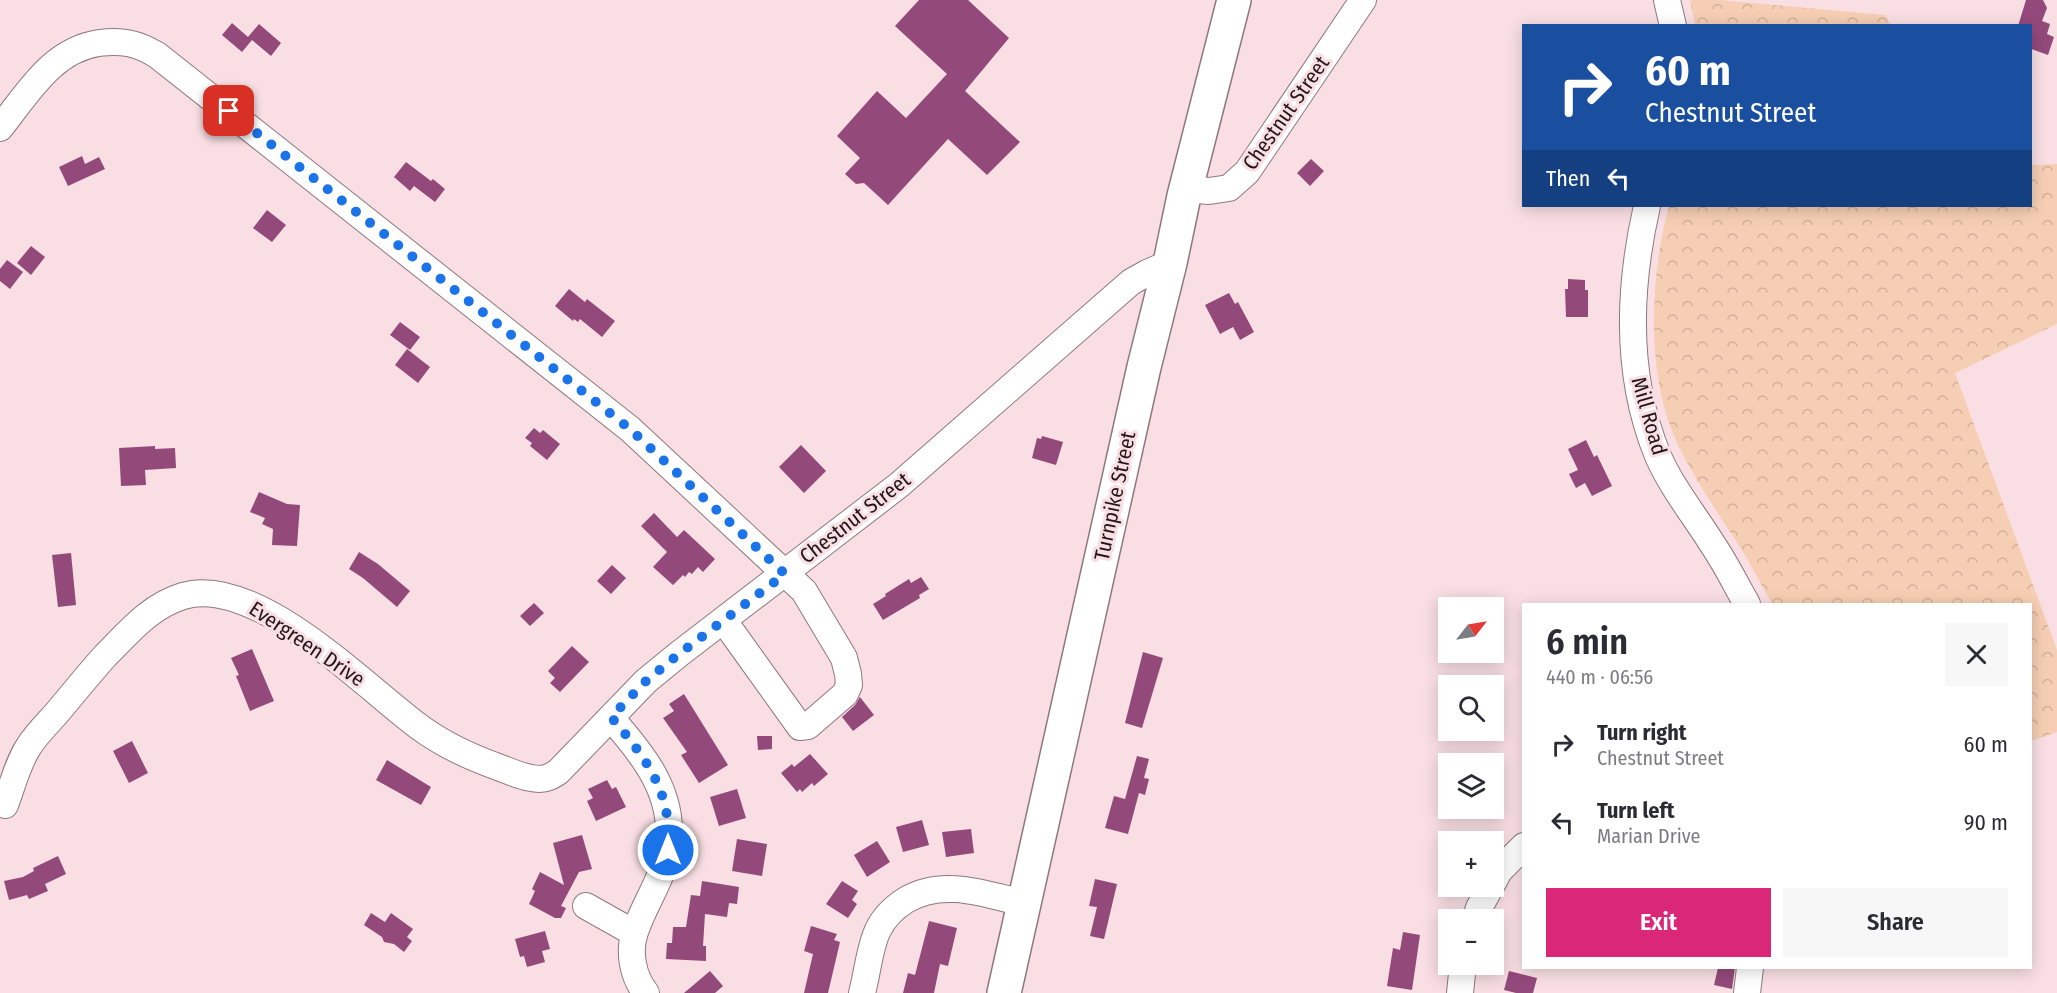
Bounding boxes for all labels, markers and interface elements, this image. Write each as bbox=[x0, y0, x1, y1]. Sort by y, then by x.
text: 60 m bbox=[1645, 46, 1731, 96]
icon: right bbox=[1546, 48, 1624, 126]
street label: Chestnut Street bbox=[1237, 51, 1335, 175]
pin bbox=[203, 85, 254, 136]
icon: arrive bbox=[212, 94, 245, 127]
text: Chestnut Street bbox=[1645, 97, 1816, 129]
icon: left bbox=[1602, 162, 1635, 195]
text: Then bbox=[1546, 165, 1590, 192]
street label: Mill Road bbox=[1626, 374, 1672, 458]
street label: Turnpike Street bbox=[1089, 429, 1141, 563]
street label: Chestnut Street bbox=[795, 467, 916, 569]
street label: Evergreen Drive bbox=[244, 596, 370, 692]
north arrow bbox=[1438, 597, 1504, 663]
map controls bbox=[1438, 597, 1504, 975]
text: 6 min bbox=[1546, 620, 1628, 664]
button: close bbox=[1945, 623, 2008, 686]
text: 440 m · 06:56 bbox=[1546, 665, 1653, 689]
button: search bbox=[1438, 675, 1504, 741]
text: Turn right bbox=[1597, 719, 1686, 746]
icon: right bbox=[1546, 728, 1579, 761]
text: 60 m bbox=[1964, 731, 2008, 758]
text: Chestnut Street bbox=[1597, 746, 1724, 770]
button: layers bbox=[1438, 753, 1504, 819]
text: Turn left bbox=[1597, 797, 1675, 824]
icon: left bbox=[1546, 806, 1579, 839]
text: 90 m bbox=[1964, 809, 2008, 836]
position arrow bbox=[636, 818, 700, 882]
text: Marian Drive bbox=[1597, 824, 1700, 848]
button: + bbox=[1438, 831, 1504, 897]
button: Exit bbox=[1546, 888, 1771, 957]
button: Share bbox=[1783, 888, 2008, 957]
button: − bbox=[1438, 909, 1504, 975]

